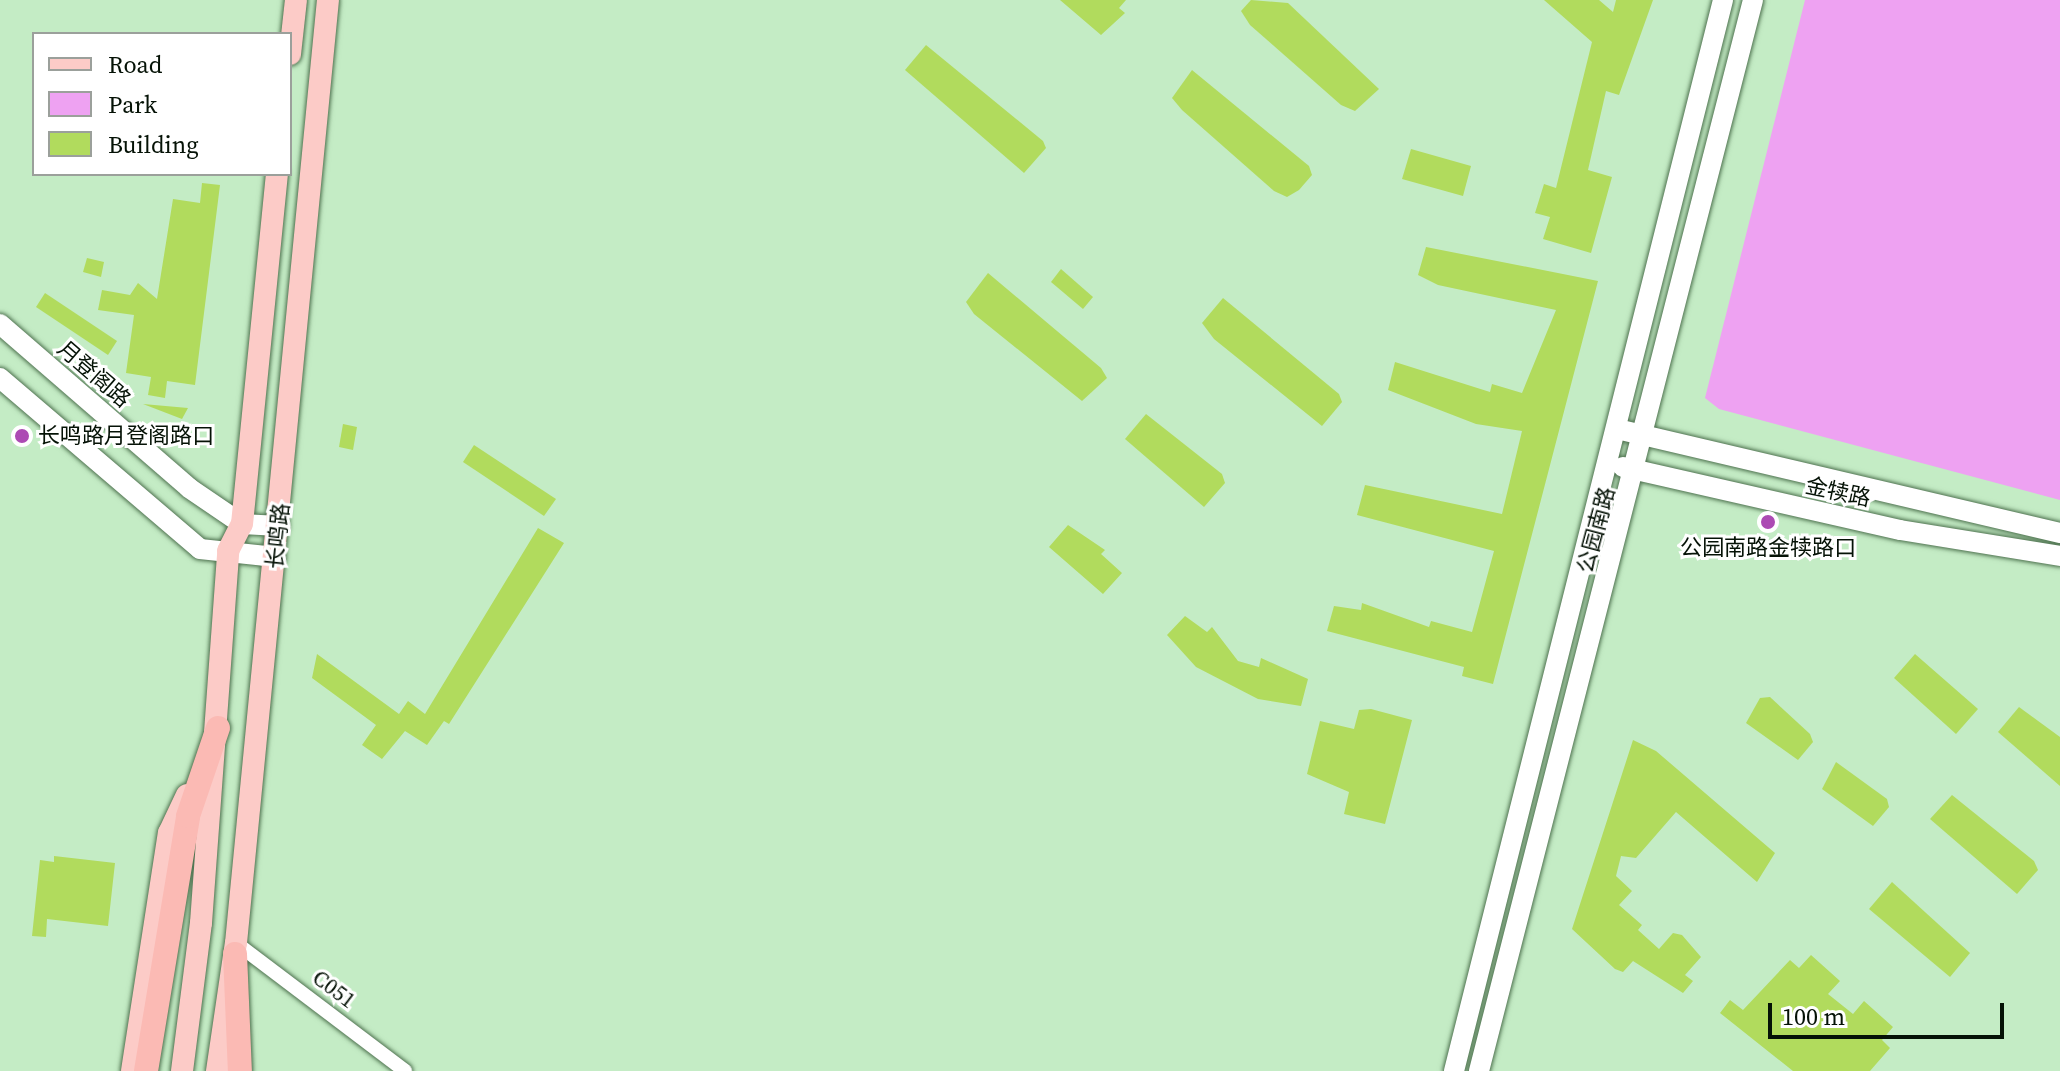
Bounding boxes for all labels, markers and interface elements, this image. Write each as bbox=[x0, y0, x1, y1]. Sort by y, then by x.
legend bbox=[32, 32, 292, 176]
text: Road bbox=[108, 48, 162, 81]
text: Park bbox=[108, 88, 157, 121]
text: Building bbox=[108, 128, 199, 161]
street label: 月登阁路 bbox=[52, 335, 136, 413]
place label: 长鸣路月登阁路口 bbox=[38, 423, 214, 449]
marker: 长鸣路月登阁路口 bbox=[13, 427, 31, 445]
street label: 金犊路 bbox=[1803, 472, 1873, 512]
street label: 公园南路 bbox=[1572, 484, 1620, 576]
street label: 长鸣路 bbox=[261, 502, 295, 570]
marker: 公园南路金犊路口 bbox=[1759, 513, 1777, 531]
place label: 公园南路金犊路口 bbox=[1680, 535, 1856, 561]
street label: C051 bbox=[307, 964, 361, 1014]
scale bar bbox=[1772, 987, 2008, 1037]
text: 100 m bbox=[1782, 1000, 1845, 1033]

